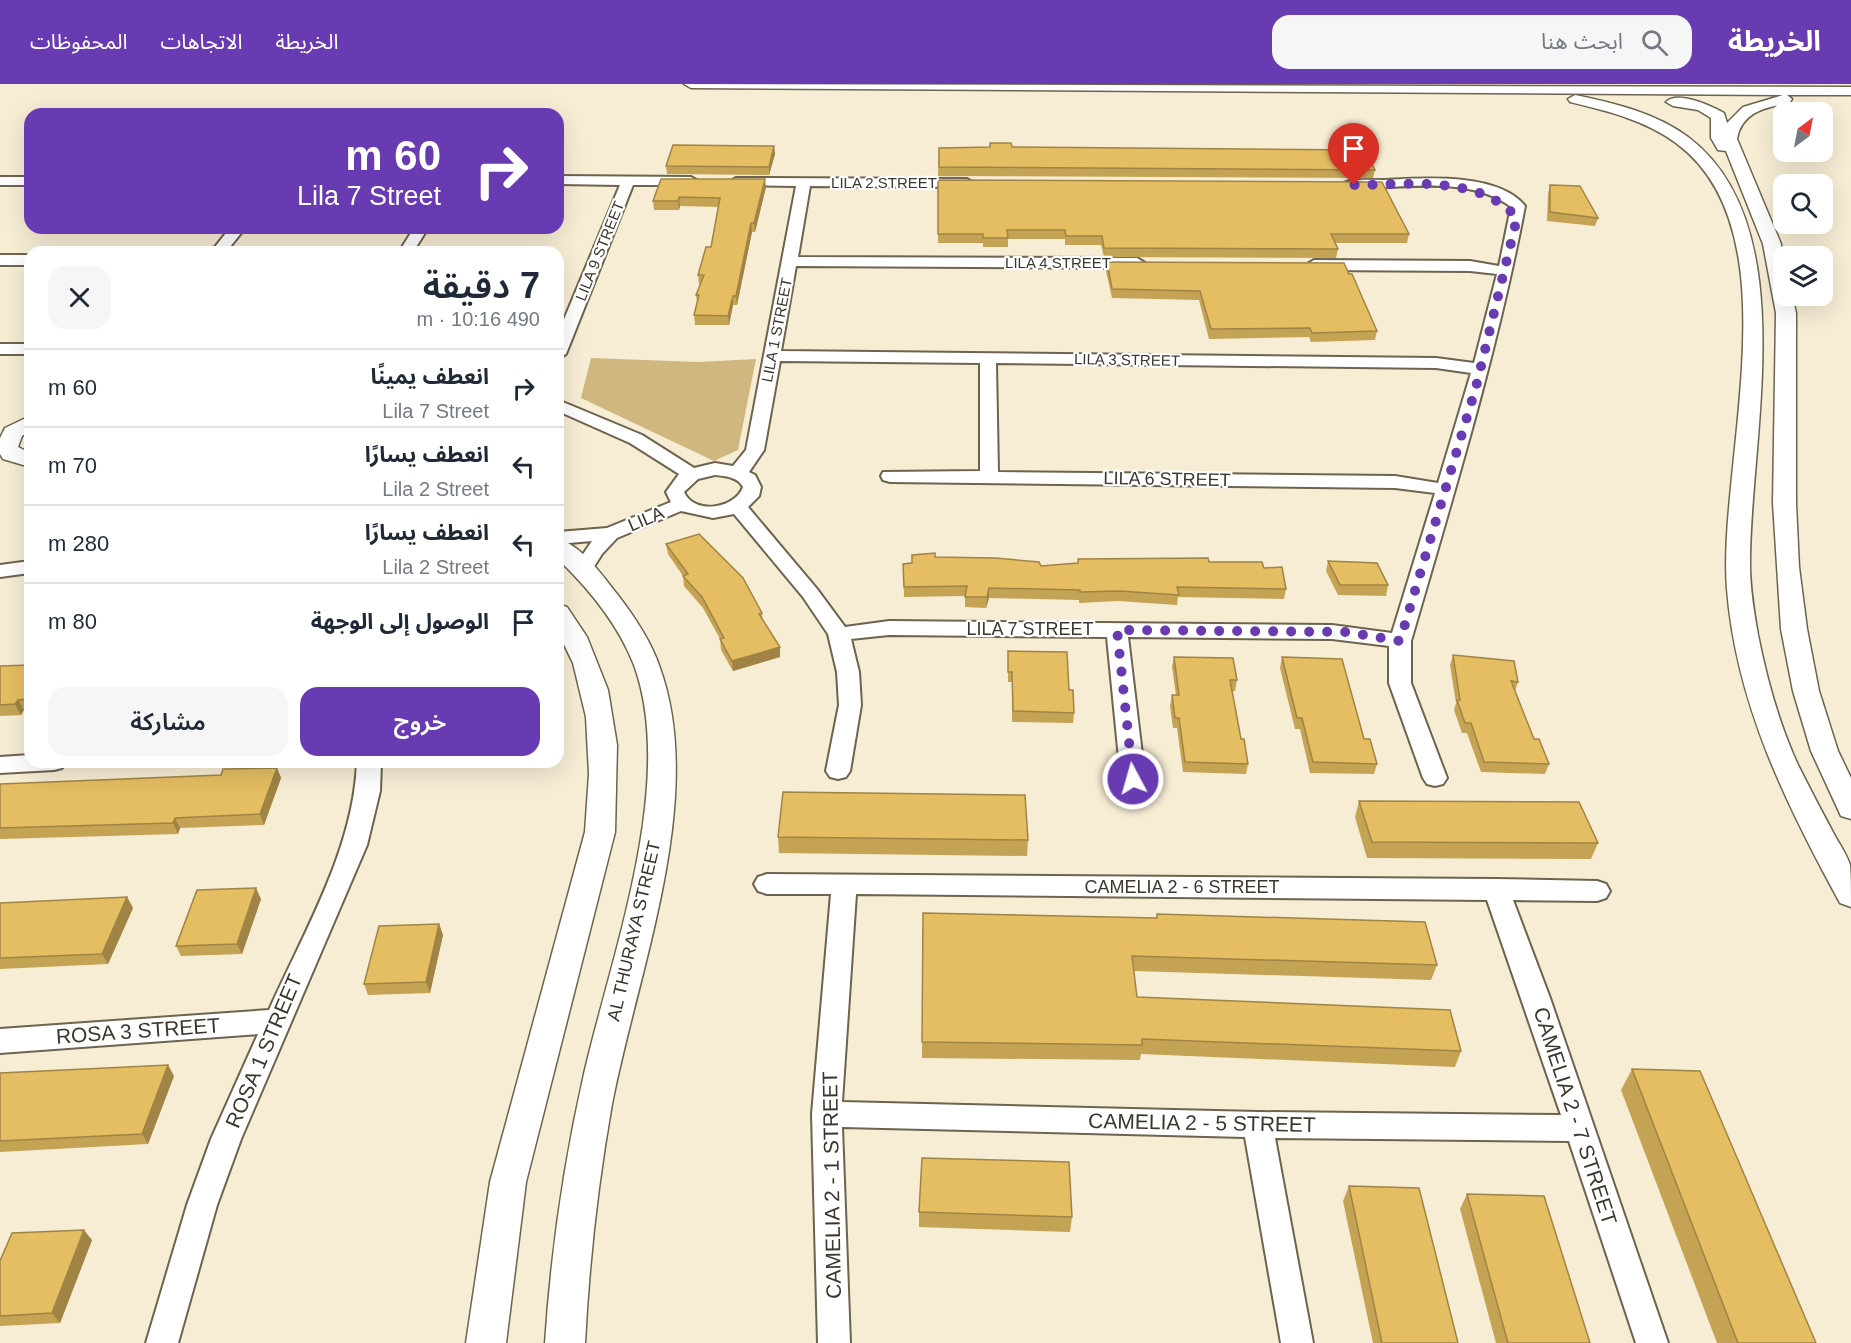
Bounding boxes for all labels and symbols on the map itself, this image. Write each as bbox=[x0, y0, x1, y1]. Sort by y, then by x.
north arrow bbox=[1773, 102, 1833, 162]
pin bbox=[1328, 123, 1379, 185]
street label: LILA 2 STREET bbox=[831, 174, 937, 191]
street label: LILA 9 STREET bbox=[572, 199, 627, 303]
street label: LILA 4 STREET bbox=[1005, 254, 1111, 271]
street label: LILA 1 STREET bbox=[758, 276, 795, 383]
street label: LILA 3 STREET bbox=[1074, 350, 1180, 369]
street label: LILA 6 STREET bbox=[1103, 468, 1231, 490]
street label: LILA bbox=[625, 503, 667, 535]
street label: LILA 7 STREET bbox=[966, 619, 1094, 639]
position arrow bbox=[1101, 747, 1165, 811]
street label: AL THURAYA STREET bbox=[604, 839, 664, 1023]
street label: CAMELIA 2 - 6 STREET bbox=[1084, 877, 1280, 897]
street label: ROSA 1 STREET bbox=[221, 970, 306, 1131]
street label: CAMELIA 2 - 7 STREET bbox=[1529, 1004, 1622, 1228]
street label: ROSA 3 STREET bbox=[55, 1013, 221, 1048]
street label: CAMELIA 2 - 1 STREET bbox=[818, 1071, 845, 1299]
street label: CAMELIA 2 - 5 STREET bbox=[1088, 1109, 1316, 1136]

